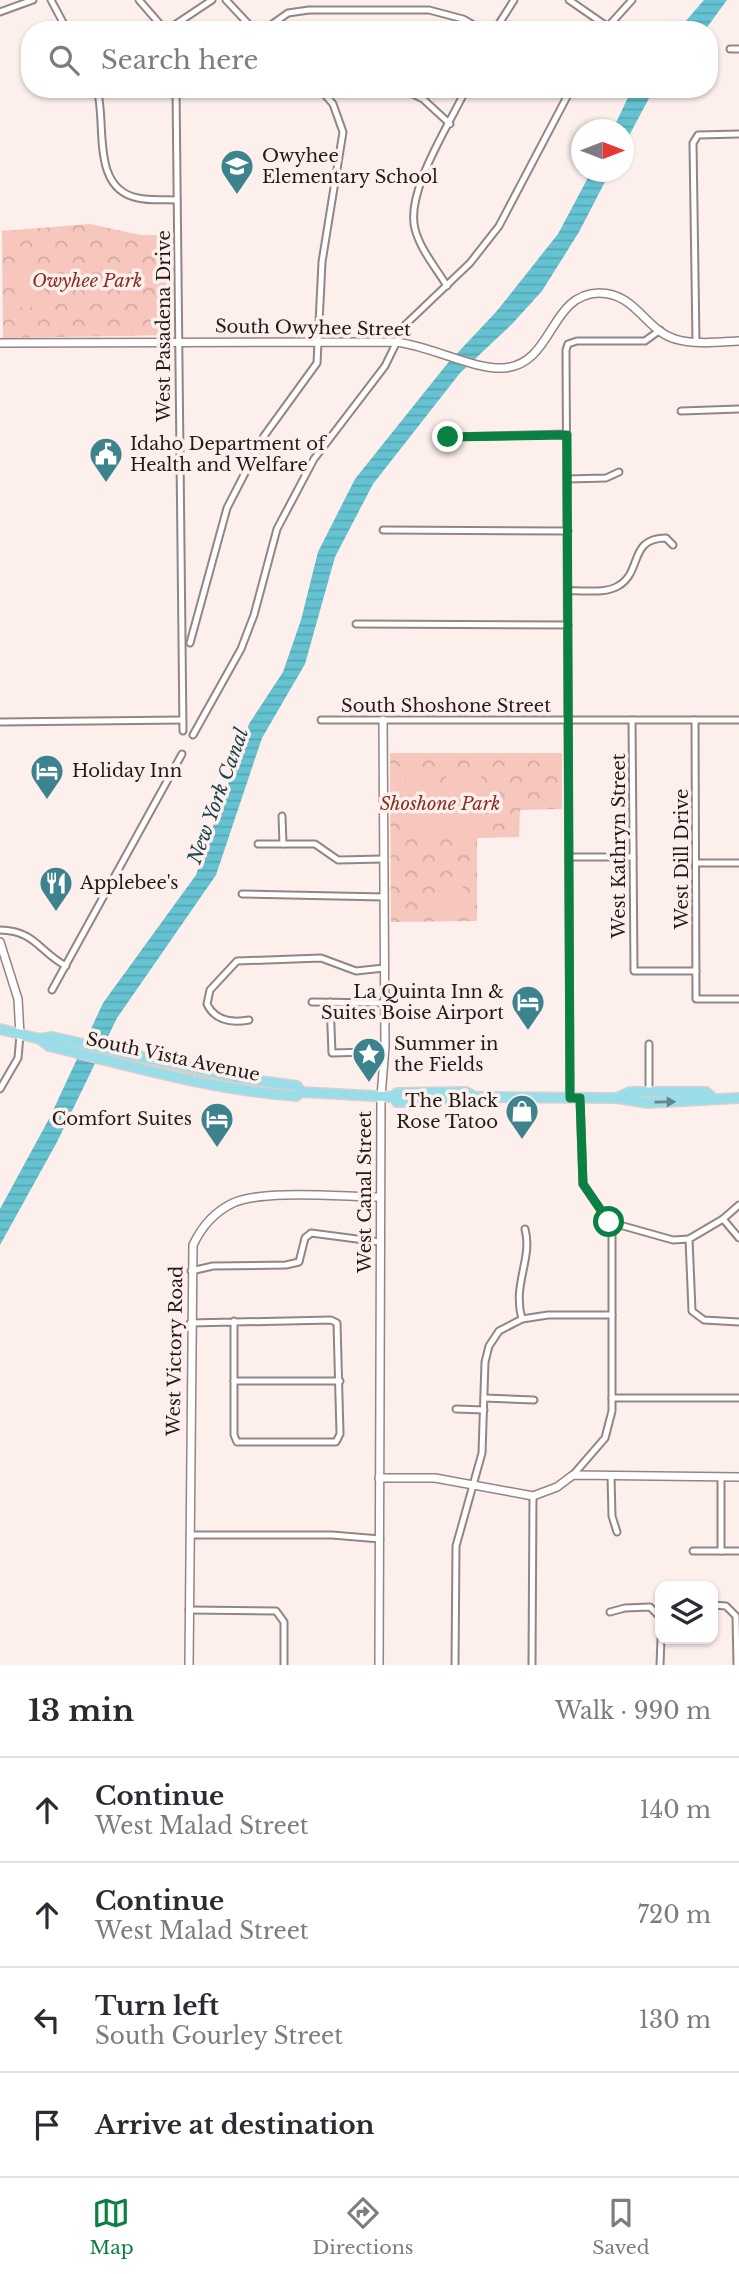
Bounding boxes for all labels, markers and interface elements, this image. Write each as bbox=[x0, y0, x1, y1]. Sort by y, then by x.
search box bbox=[21, 21, 718, 98]
icon: search bbox=[45, 41, 83, 79]
text: Search here bbox=[101, 44, 258, 76]
north arrow bbox=[571, 119, 634, 182]
place label: Owyhee Elementary School bbox=[262, 145, 438, 188]
school or university icon: Owyhee Elementary School bbox=[218, 147, 256, 196]
street label: West Pasadena Drive bbox=[153, 230, 175, 423]
park label: Owyhee Park bbox=[32, 270, 142, 292]
street label: South Owyhee Street bbox=[215, 315, 411, 341]
route end bbox=[432, 421, 463, 452]
place label: Idaho Department of Health and Welfare bbox=[130, 433, 328, 476]
public building icon: Idaho Department of Health and Welfare bbox=[87, 435, 125, 484]
street label: South Shoshone Street bbox=[341, 695, 551, 717]
water label: New York Canal bbox=[182, 725, 253, 868]
hotel icon: Holiday Inn bbox=[28, 752, 66, 801]
street label: West Kathryn Street bbox=[608, 753, 630, 940]
place label: Holiday Inn bbox=[72, 760, 182, 782]
street label: West Dill Drive bbox=[671, 789, 693, 930]
park label: Shoshone Park bbox=[380, 793, 500, 815]
restaurant icon: Applebee's bbox=[37, 864, 75, 913]
place label: Applebee's bbox=[79, 872, 178, 894]
place label: La Quinta Inn & Suites Boise Airport bbox=[321, 981, 504, 1024]
hotel icon: La Quinta Inn & Suites Boise Airport bbox=[509, 983, 547, 1032]
street label: South Vista Avenue bbox=[84, 1028, 262, 1086]
place label: Summer in the Fields bbox=[394, 1033, 498, 1076]
place icon: Summer in the Fields bbox=[350, 1035, 388, 1084]
place label: The Black Rose Tatoo bbox=[396, 1090, 498, 1133]
shop icon: The Black Rose Tatoo bbox=[503, 1092, 541, 1141]
one-way arrow bbox=[654, 1097, 676, 1108]
hotel icon: Comfort Suites bbox=[198, 1100, 236, 1149]
place label: Comfort Suites bbox=[52, 1108, 192, 1130]
street label: West Canal Street bbox=[354, 1111, 376, 1274]
route start bbox=[593, 1206, 624, 1237]
street label: West Victory Road bbox=[162, 1266, 187, 1437]
map controls bbox=[655, 1581, 718, 1644]
button: layers bbox=[655, 1581, 718, 1644]
text: 13 min bbox=[28, 1692, 134, 1729]
text: Walk · 990 m bbox=[555, 1697, 711, 1725]
text: Continue bbox=[95, 1780, 224, 1812]
icon: ahead bbox=[28, 1791, 66, 1829]
text: 140 m bbox=[640, 1796, 711, 1824]
text: West Malad Street bbox=[95, 1812, 309, 1840]
text: Continue bbox=[95, 1885, 224, 1917]
icon: ahead bbox=[28, 1896, 66, 1934]
text: 720 m bbox=[638, 1901, 711, 1929]
text: West Malad Street bbox=[95, 1917, 309, 1945]
text: Turn left bbox=[95, 1990, 219, 2022]
icon: left bbox=[28, 2001, 66, 2039]
text: 130 m bbox=[639, 2006, 711, 2034]
text: South Gourley Street bbox=[95, 2022, 343, 2050]
icon: arrive bbox=[28, 2106, 66, 2144]
text: Arrive at destination bbox=[95, 2109, 375, 2141]
tab: Map bbox=[89, 2194, 134, 2259]
tab: Directions bbox=[312, 2194, 413, 2259]
tab: Saved bbox=[592, 2194, 650, 2259]

